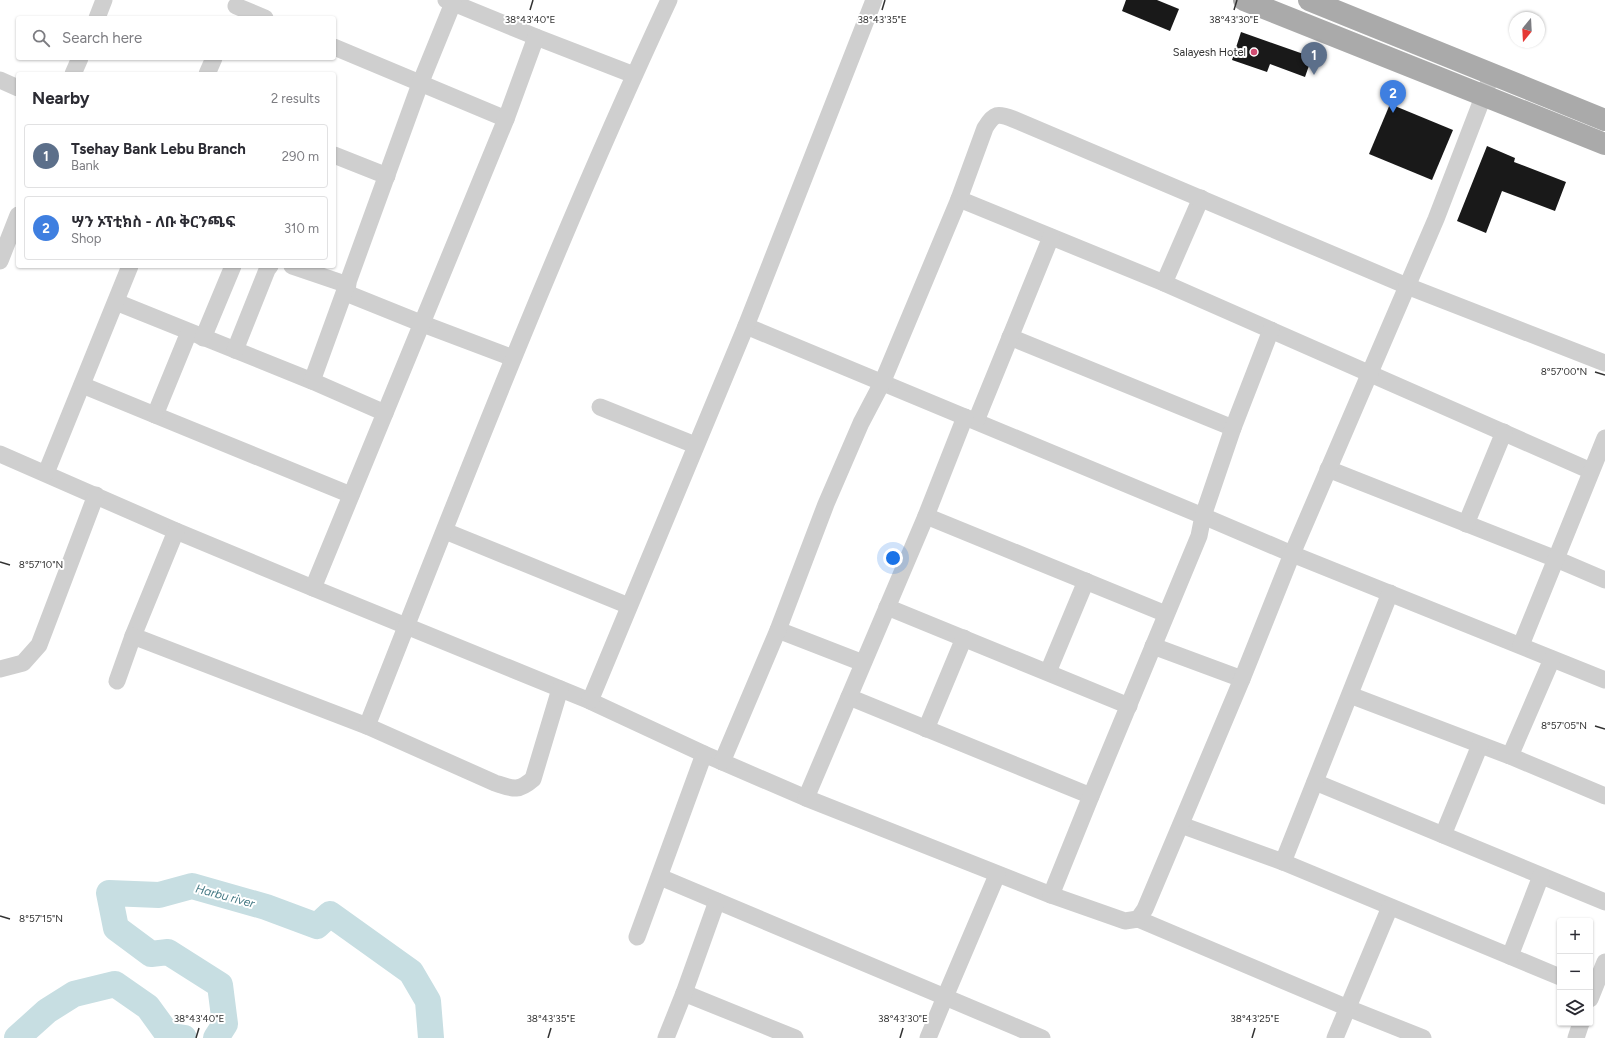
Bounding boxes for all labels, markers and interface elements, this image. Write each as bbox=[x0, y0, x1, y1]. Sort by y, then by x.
north arrow bbox=[1509, 12, 1545, 48]
text: 38°43'40"E bbox=[505, 13, 555, 26]
text: 38°43'35"E bbox=[857, 13, 907, 26]
text: 38°43'30"E bbox=[1209, 13, 1259, 26]
search box bbox=[16, 16, 336, 60]
icon: search bbox=[30, 27, 52, 49]
text: Search here bbox=[62, 29, 142, 47]
pin: 1 bbox=[1301, 42, 1327, 75]
place label: Salayesh Hotel bbox=[1173, 46, 1246, 59]
marker: Salayesh Hotel bbox=[1249, 47, 1259, 57]
pin: 2 bbox=[1380, 80, 1406, 113]
text: Nearby bbox=[32, 88, 90, 108]
text: 2 results bbox=[271, 91, 320, 106]
text: Tsehay Bank Lebu Branch bbox=[71, 140, 246, 158]
text: 1 bbox=[43, 149, 49, 164]
text: 290 m bbox=[282, 149, 319, 164]
text: Bank bbox=[71, 158, 99, 173]
text: ሣን ኦፕቲክስ - ለቡ ቅርንጫፍ bbox=[71, 213, 235, 231]
text: 2 bbox=[42, 221, 50, 236]
text: 310 m bbox=[284, 221, 319, 236]
text: Shop bbox=[71, 231, 101, 246]
text: 8°57'00"N bbox=[1541, 365, 1587, 378]
your location bbox=[883, 548, 903, 568]
text: 8°57'10"N bbox=[19, 558, 63, 571]
text: 8°57'05"N bbox=[1541, 719, 1587, 732]
water label: Harbu river bbox=[194, 881, 257, 911]
text: 8°57'15"N bbox=[19, 912, 63, 925]
map controls bbox=[1557, 918, 1593, 1026]
button: + bbox=[1557, 918, 1593, 954]
button: − bbox=[1557, 954, 1593, 990]
button: layers bbox=[1557, 990, 1593, 1026]
text: 38°43'40"E bbox=[174, 1012, 224, 1025]
text: 38°43'35"E bbox=[526, 1012, 576, 1025]
text: 38°43'30"E bbox=[878, 1012, 928, 1025]
text: 38°43'25"E bbox=[1230, 1012, 1280, 1025]

